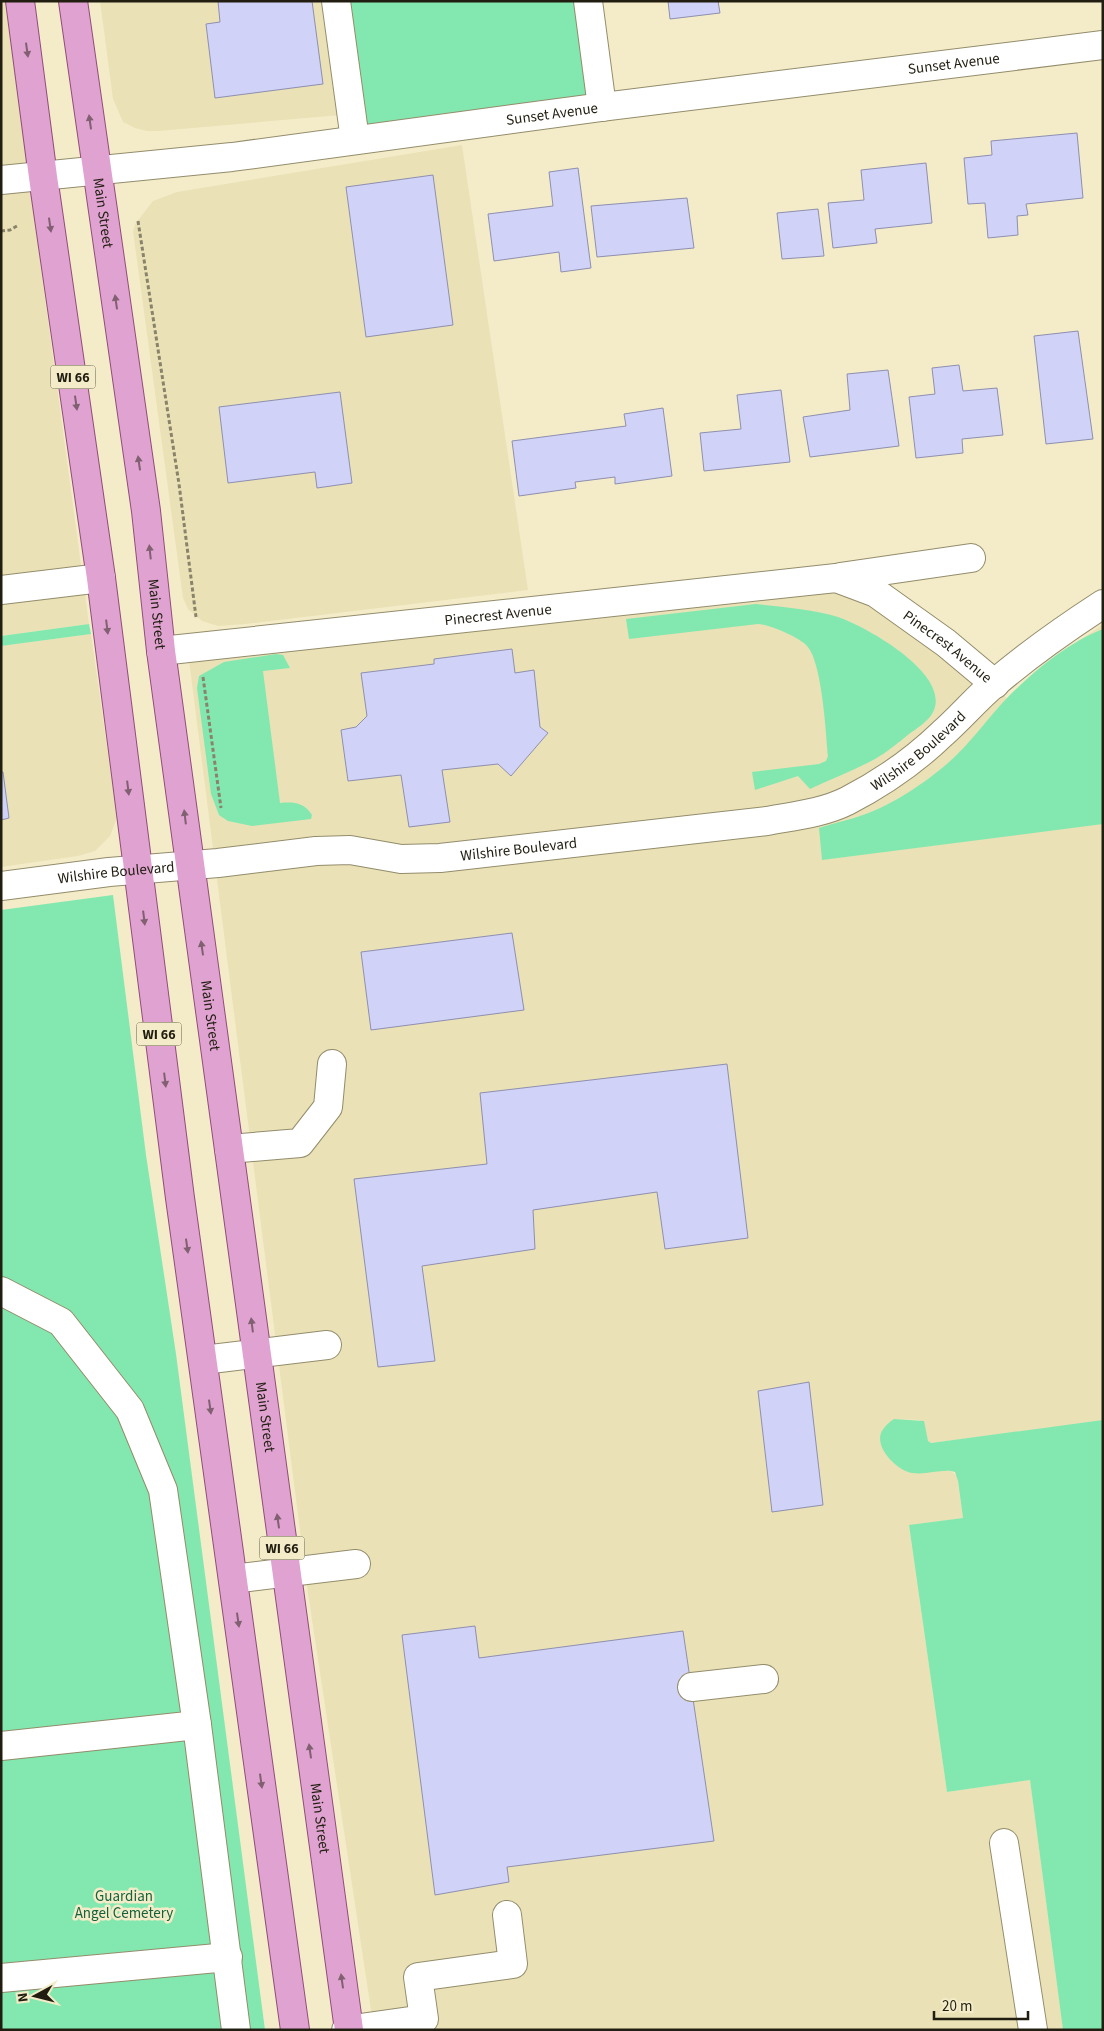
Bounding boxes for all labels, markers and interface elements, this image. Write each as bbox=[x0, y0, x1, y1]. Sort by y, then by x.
one-way arrow bbox=[23, 42, 31, 58]
street label: Sunset Avenue bbox=[907, 48, 1001, 80]
street label: Sunset Avenue bbox=[505, 98, 599, 131]
one-way arrow bbox=[86, 114, 94, 130]
street label: Main Street bbox=[87, 176, 118, 250]
one-way arrow bbox=[46, 217, 54, 233]
one-way arrow bbox=[112, 294, 120, 310]
road number: WI 66 bbox=[50, 366, 96, 388]
one-way arrow bbox=[73, 395, 81, 411]
one-way arrow bbox=[135, 455, 143, 471]
one-way arrow bbox=[146, 543, 154, 559]
street label: Main Street bbox=[142, 578, 171, 651]
street label: Pinecrest Avenue bbox=[443, 599, 553, 631]
street label: Pinecrest Avenue bbox=[899, 606, 996, 688]
one-way arrow bbox=[104, 619, 112, 635]
street label: Wilshire Boulevard bbox=[867, 707, 971, 796]
one-way arrow bbox=[124, 780, 132, 796]
one-way arrow bbox=[180, 809, 188, 825]
street label: Wilshire Boulevard bbox=[459, 833, 578, 867]
street label: Wilshire Boulevard bbox=[57, 857, 175, 890]
one-way arrow bbox=[140, 911, 148, 927]
one-way arrow bbox=[198, 939, 206, 955]
street label: Main Street bbox=[195, 979, 225, 1052]
road number: WI 66 bbox=[136, 1022, 182, 1046]
one-way arrow bbox=[161, 1072, 169, 1088]
one-way arrow bbox=[183, 1238, 191, 1254]
one-way arrow bbox=[248, 1317, 256, 1333]
street label: Main Street bbox=[250, 1380, 280, 1454]
one-way arrow bbox=[206, 1399, 214, 1415]
one-way arrow bbox=[274, 1513, 282, 1529]
road number: WI 66 bbox=[260, 1536, 304, 1560]
one-way arrow bbox=[235, 1612, 243, 1628]
one-way arrow bbox=[306, 1743, 314, 1759]
one-way arrow bbox=[257, 1773, 265, 1789]
street label: Main Street bbox=[304, 1782, 335, 1855]
park label: Guardian Angel Cemetery bbox=[75, 1886, 173, 1924]
north arrow bbox=[10, 1971, 60, 2021]
one-way arrow bbox=[338, 1973, 346, 1989]
scale bar bbox=[934, 1988, 1028, 2020]
text: N bbox=[13, 1992, 34, 2003]
text: 20 m bbox=[942, 1996, 972, 2017]

